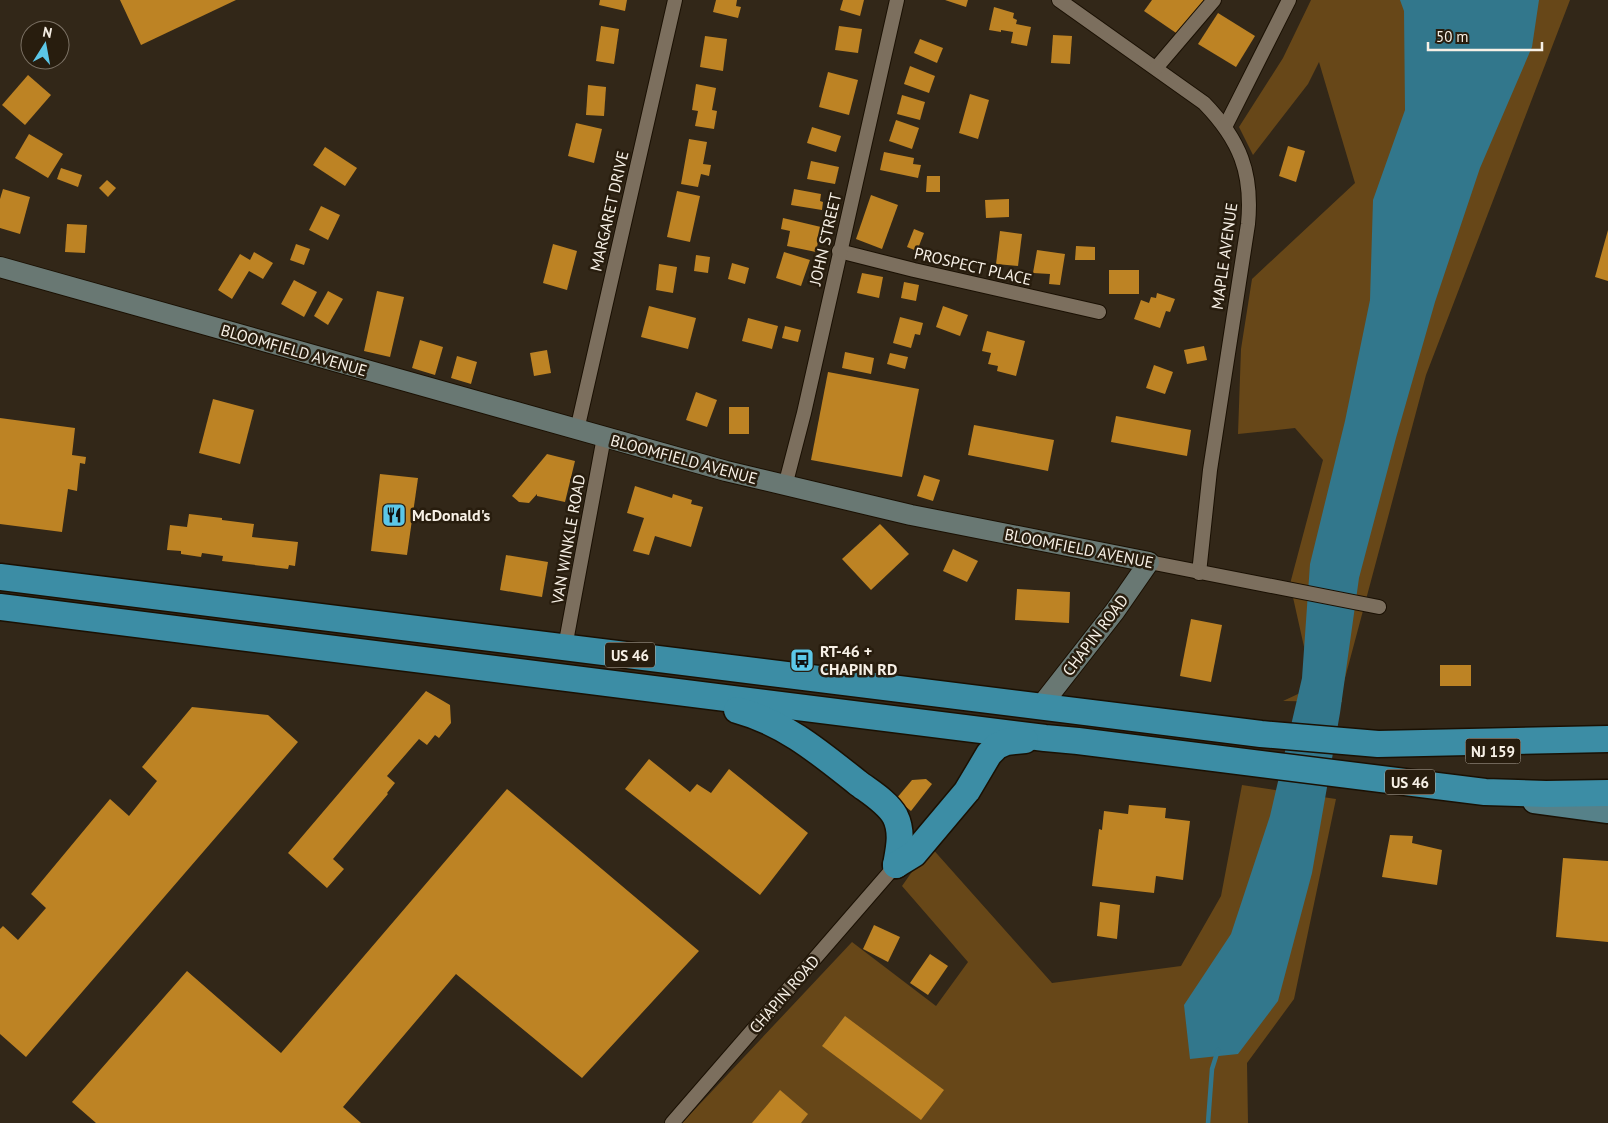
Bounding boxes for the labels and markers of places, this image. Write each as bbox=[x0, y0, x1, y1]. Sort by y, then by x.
restaurant icon: McDonald's bbox=[381, 502, 407, 528]
place label: McDonald's bbox=[412, 505, 491, 525]
place label: RT-46 + CHAPIN RD bbox=[820, 641, 897, 679]
bus stop icon: RT-46 + CHAPIN RD bbox=[789, 647, 815, 673]

